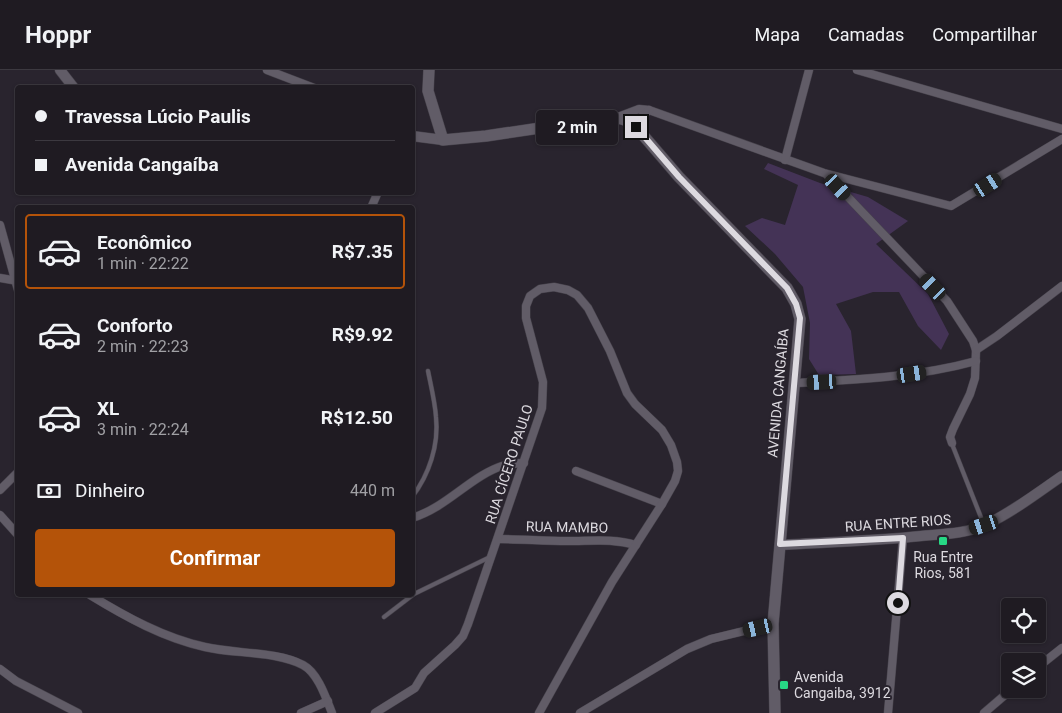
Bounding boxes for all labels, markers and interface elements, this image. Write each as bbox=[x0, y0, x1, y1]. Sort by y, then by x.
text: Hoppr bbox=[25, 21, 91, 49]
text: Mapa bbox=[755, 24, 800, 45]
text: Camadas bbox=[828, 24, 904, 45]
text: Compartilhar bbox=[932, 24, 1037, 45]
text: Travessa Lúcio Paulis bbox=[65, 105, 251, 128]
callout: 2 min bbox=[536, 110, 618, 144]
route end bbox=[625, 116, 647, 138]
text: 2 min bbox=[557, 118, 597, 137]
text: Avenida Cangaíba bbox=[65, 153, 219, 176]
car bbox=[822, 171, 853, 203]
car bbox=[971, 171, 1004, 199]
icon: car bbox=[37, 229, 82, 274]
text: Econômico bbox=[97, 231, 192, 254]
text: R$7.35 bbox=[332, 240, 393, 263]
text: 1 min · 22:22 bbox=[97, 254, 189, 273]
car bbox=[917, 271, 948, 303]
icon: car bbox=[37, 312, 82, 357]
text: Conforto bbox=[97, 314, 173, 337]
text: R$9.92 bbox=[332, 323, 393, 346]
street label: AVENIDA CANGAÍBA bbox=[763, 328, 792, 458]
text: 2 min · 22:23 bbox=[97, 337, 189, 356]
car bbox=[896, 364, 927, 384]
car bbox=[806, 374, 837, 390]
icon: car bbox=[37, 395, 82, 440]
text: XL bbox=[97, 397, 119, 420]
street label: RUA CÍCERO PAULO bbox=[481, 402, 536, 526]
text: R$12.50 bbox=[321, 406, 393, 429]
text: 3 min · 22:24 bbox=[97, 420, 189, 439]
icon: cash bbox=[35, 477, 63, 505]
text: Dinheiro bbox=[75, 479, 145, 502]
text: 440 m bbox=[350, 481, 395, 500]
street label: RUA ENTRE RIOS bbox=[844, 511, 952, 535]
car bbox=[967, 513, 1000, 537]
street label: RUA MAMBO bbox=[526, 518, 608, 536]
button: Confirmar bbox=[35, 529, 395, 587]
marker: Rua Entre Rios, 581 bbox=[937, 535, 949, 547]
place label: Rua Entre Rios, 581 bbox=[913, 549, 973, 581]
route start bbox=[887, 592, 909, 614]
map controls bbox=[1001, 598, 1046, 698]
button: locate bbox=[1001, 598, 1046, 643]
car bbox=[741, 617, 774, 639]
button: layers bbox=[1001, 653, 1046, 698]
place label: Avenida Cangaiba, 3912 bbox=[794, 669, 891, 701]
marker: Avenida Cangaiba, 3912 bbox=[778, 679, 790, 691]

